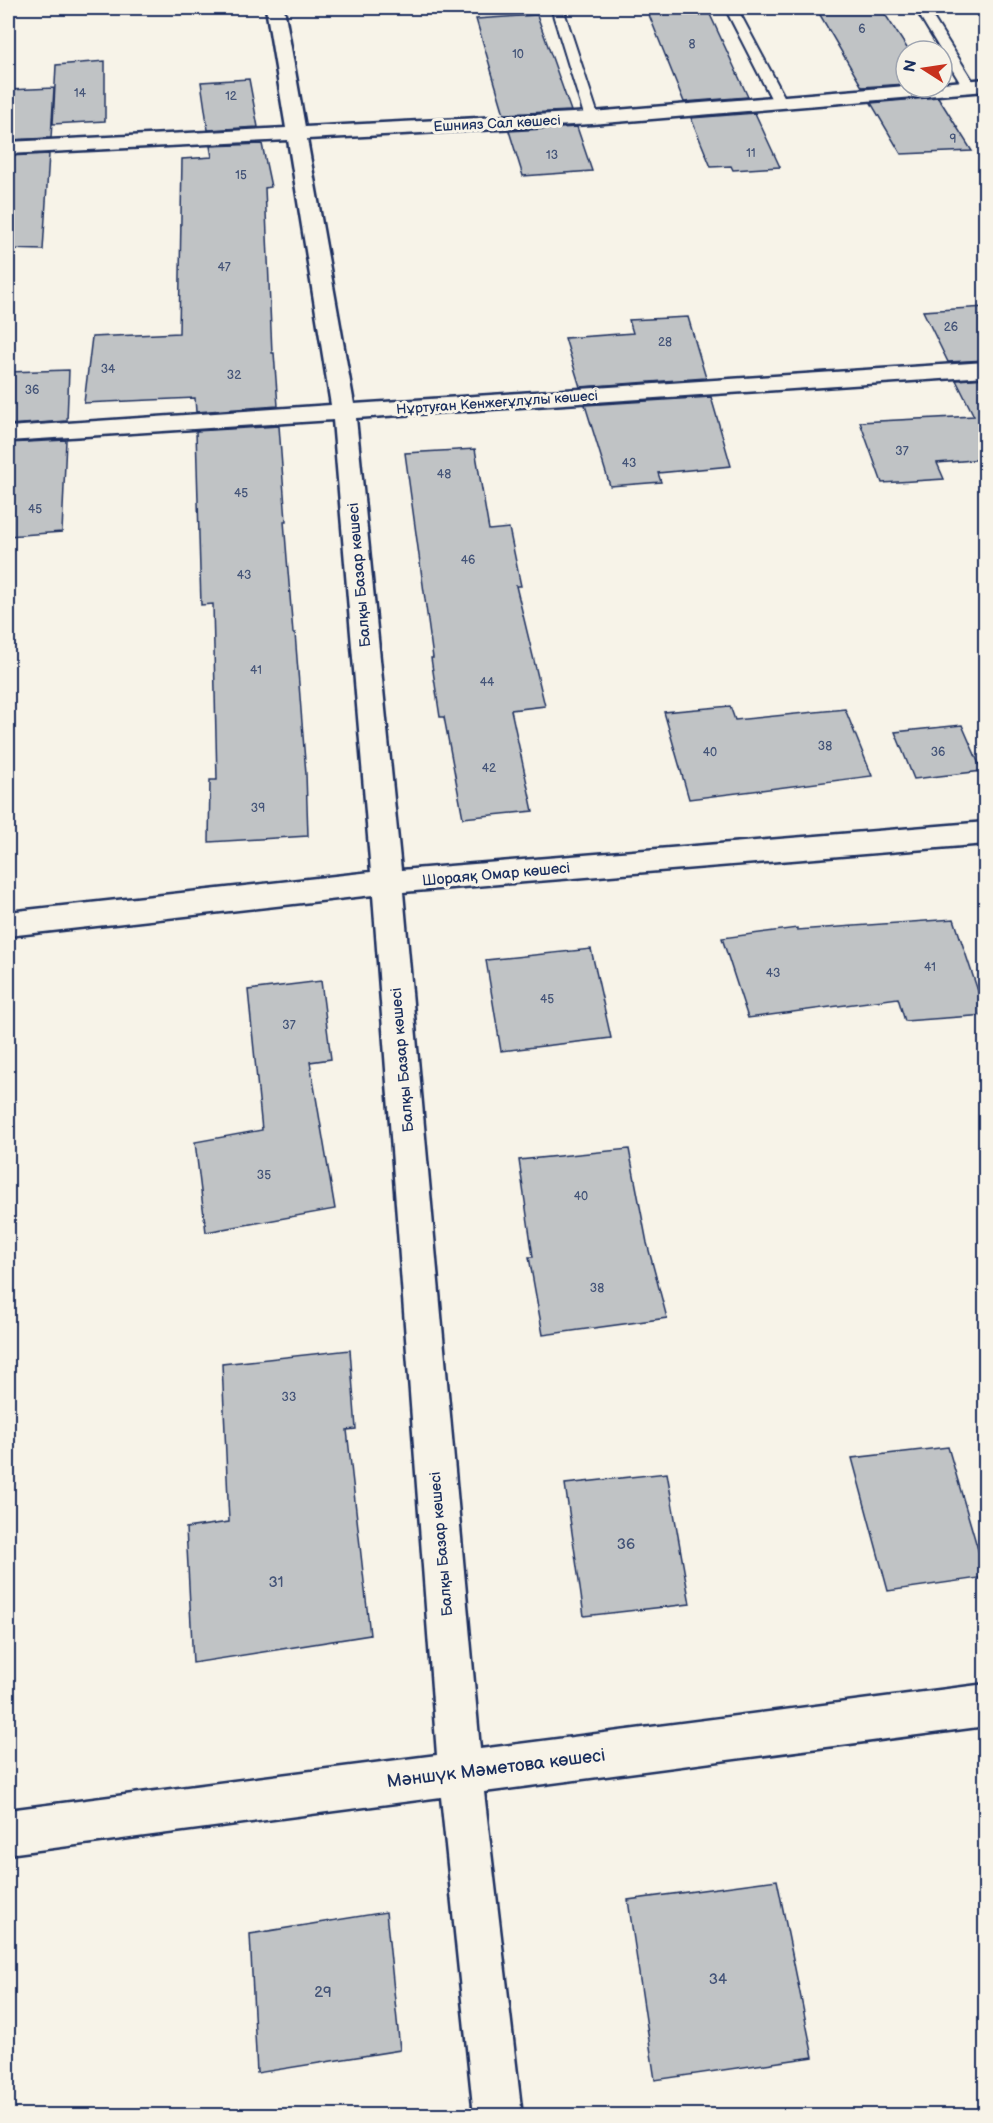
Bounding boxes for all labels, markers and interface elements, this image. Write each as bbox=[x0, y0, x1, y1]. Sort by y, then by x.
house number: 6 bbox=[858, 22, 866, 37]
house number: 8 bbox=[689, 37, 696, 52]
north arrow bbox=[894, 39, 954, 99]
house number: 10 bbox=[512, 47, 524, 62]
text: N bbox=[900, 58, 921, 74]
house number: 14 bbox=[74, 86, 87, 101]
house number: 12 bbox=[225, 89, 237, 104]
street label: Ешнияз Сал көшесі bbox=[433, 112, 561, 135]
house number: 9 bbox=[950, 132, 957, 147]
house number: 11 bbox=[746, 146, 756, 161]
house number: 13 bbox=[546, 148, 558, 163]
house number: 15 bbox=[235, 168, 247, 183]
house number: 47 bbox=[217, 260, 231, 275]
house number: 26 bbox=[944, 320, 958, 335]
house number: 28 bbox=[658, 335, 672, 350]
house number: 34 bbox=[101, 362, 116, 377]
house number: 32 bbox=[227, 368, 241, 383]
house number: 36 bbox=[25, 383, 39, 398]
street label: Нұртуған Кенжеғұлұлы көшесі bbox=[395, 387, 599, 418]
house number: 37 bbox=[895, 444, 909, 459]
house number: 43 bbox=[622, 456, 636, 471]
house number: 48 bbox=[437, 467, 451, 482]
house number: 45 bbox=[234, 486, 248, 501]
house number: 45 bbox=[28, 502, 42, 517]
street label: Балқы Базар көшесі bbox=[344, 502, 375, 648]
house number: 46 bbox=[461, 553, 475, 568]
house number: 43 bbox=[237, 568, 251, 583]
house number: 41 bbox=[250, 663, 262, 678]
house number: 44 bbox=[480, 675, 495, 690]
house number: 38 bbox=[818, 739, 832, 754]
house number: 40 bbox=[703, 745, 717, 760]
house number: 36 bbox=[931, 745, 945, 760]
house number: 42 bbox=[482, 761, 496, 776]
house number: 39 bbox=[251, 801, 265, 816]
street label: Шораяқ Омар көшесі bbox=[421, 859, 571, 890]
house number: 41 bbox=[924, 960, 936, 975]
house number: 43 bbox=[766, 966, 780, 981]
street label: Балқы Базар көшесі bbox=[387, 987, 418, 1133]
house number: 45 bbox=[540, 992, 554, 1007]
house number: 37 bbox=[282, 1018, 296, 1033]
house number: 35 bbox=[257, 1168, 271, 1183]
house number: 40 bbox=[574, 1189, 588, 1204]
house number: 38 bbox=[590, 1281, 604, 1296]
house number: 33 bbox=[282, 1390, 296, 1405]
street label: Балқы Базар көшесі bbox=[426, 1471, 457, 1617]
house number: 36 bbox=[617, 1535, 635, 1554]
house number: 31 bbox=[268, 1573, 284, 1592]
street label: Мәншүк Мәметова көшесі bbox=[386, 1745, 607, 1792]
house number: 34 bbox=[709, 1970, 727, 1989]
house number: 29 bbox=[314, 1983, 332, 2002]

